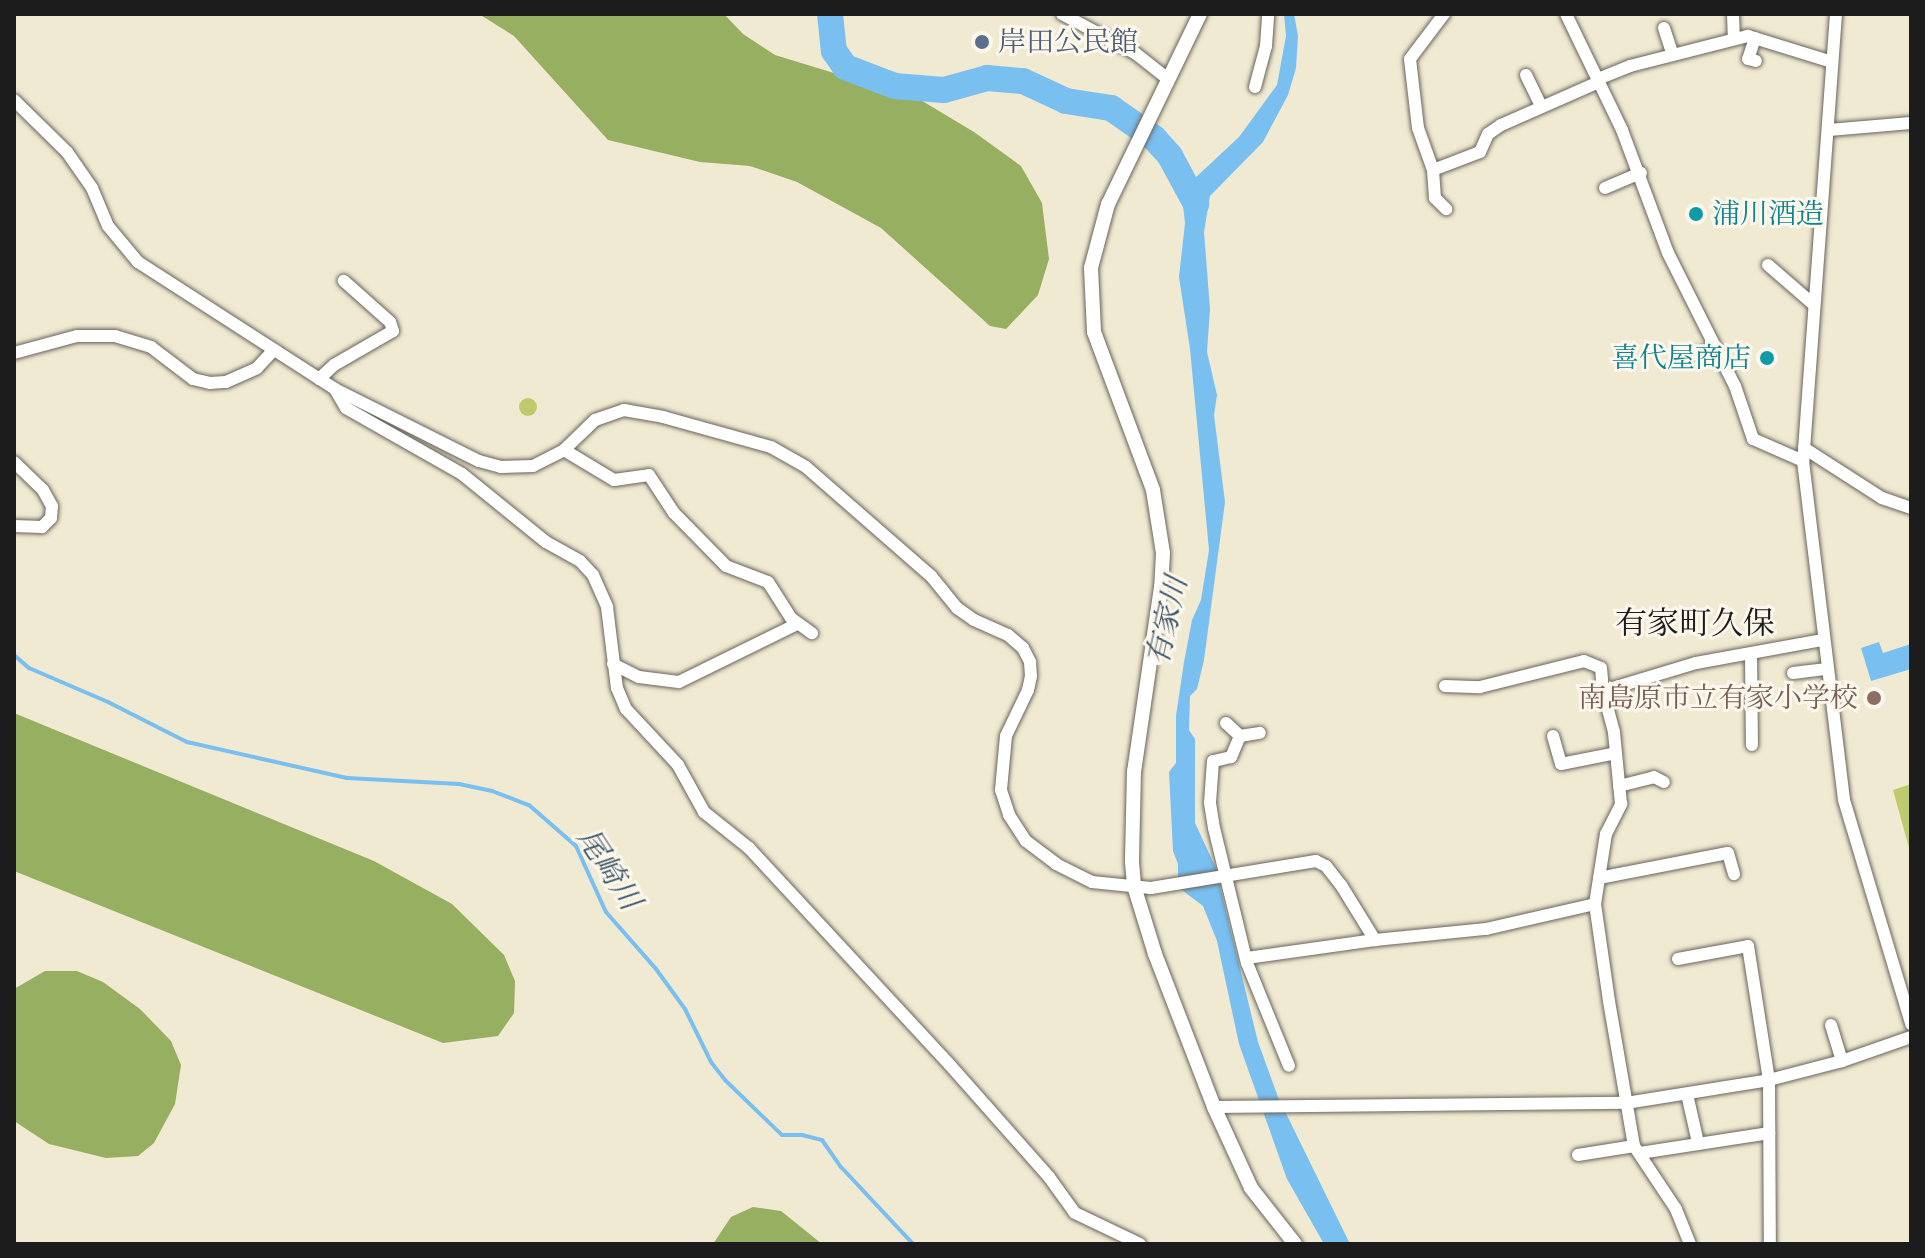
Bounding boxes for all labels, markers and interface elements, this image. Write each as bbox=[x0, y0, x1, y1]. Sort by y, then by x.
place label: 岸田公民館 bbox=[998, 25, 1138, 59]
marker: 岸田公民館 bbox=[973, 33, 991, 51]
place label: 浦川酒造 bbox=[1712, 197, 1824, 231]
marker: 浦川酒造 bbox=[1687, 205, 1705, 223]
place label: 喜代屋商店 bbox=[1611, 341, 1751, 375]
marker: 喜代屋商店 bbox=[1758, 349, 1776, 367]
water label: 有家川 bbox=[1139, 573, 1195, 669]
district label: 有家町久保 bbox=[1615, 604, 1775, 642]
place label: 南島原市立有家小学校 bbox=[1578, 681, 1858, 715]
marker: 南島原市立有家小学校 bbox=[1865, 689, 1883, 707]
water label: 尾崎川 bbox=[569, 821, 649, 917]

